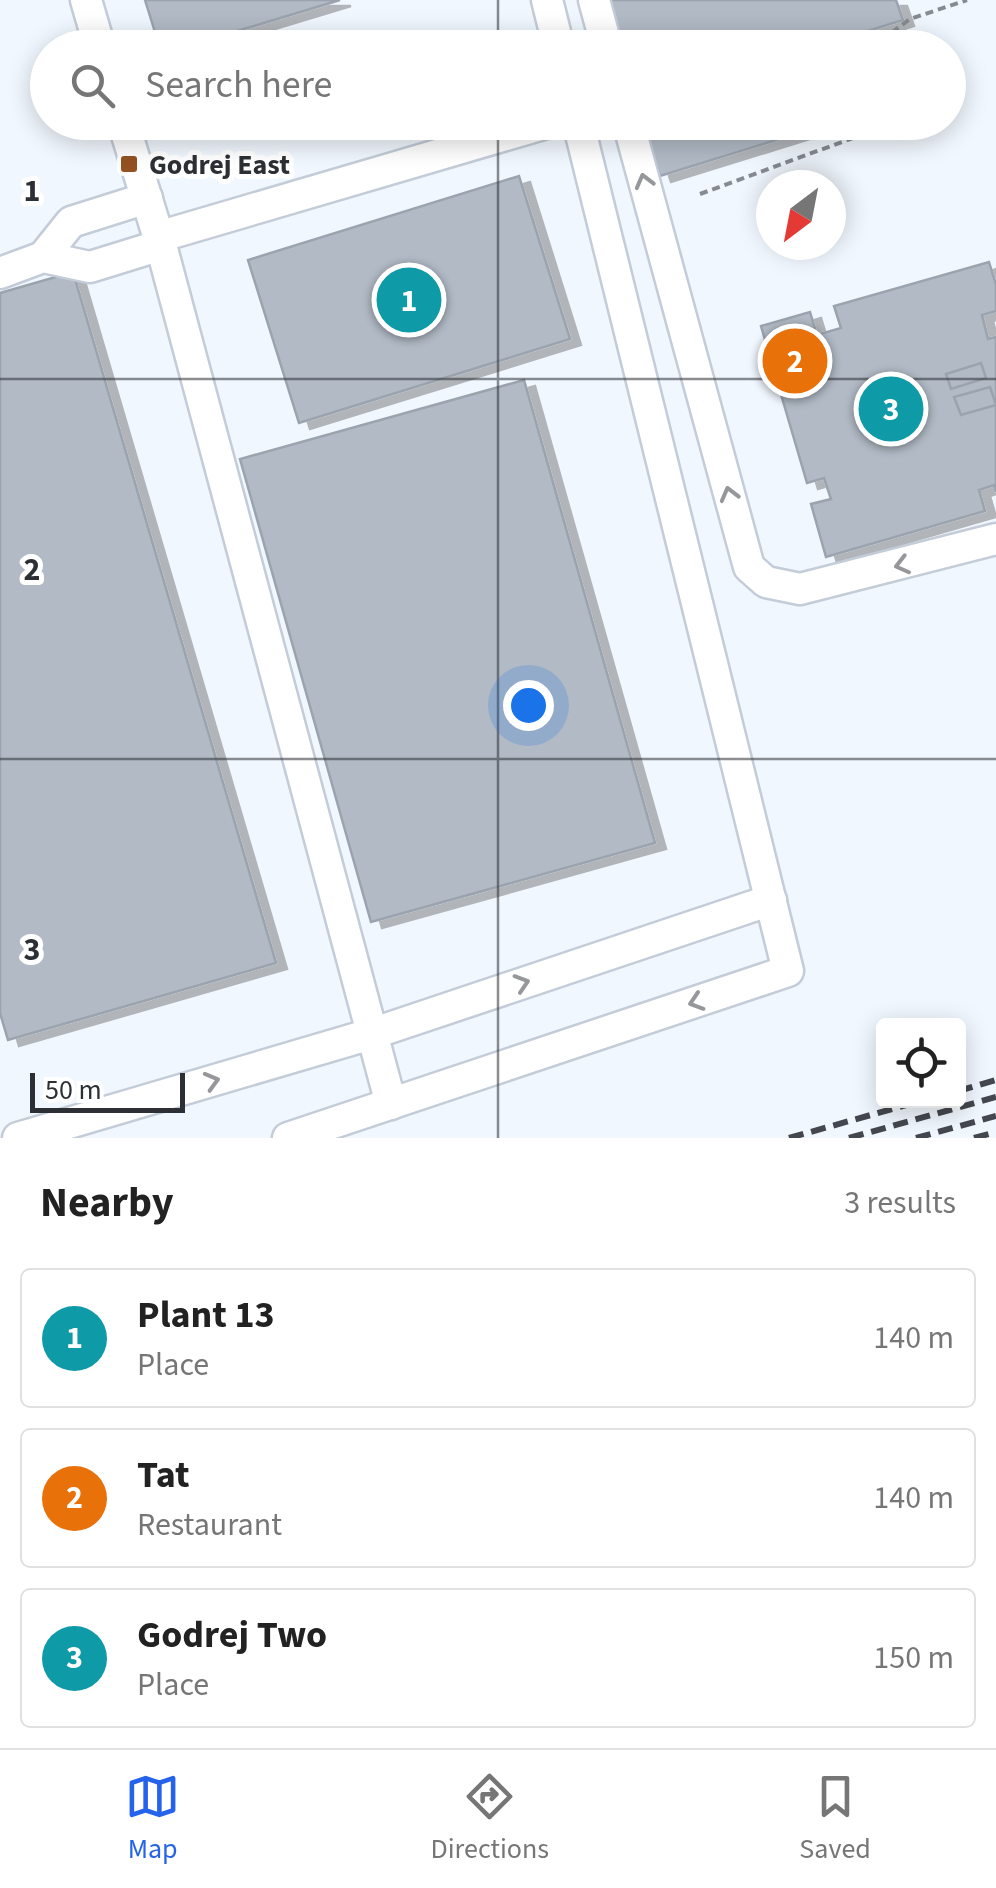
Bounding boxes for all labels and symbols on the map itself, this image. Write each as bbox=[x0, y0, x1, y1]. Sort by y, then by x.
place label: Godrej East bbox=[149, 145, 290, 185]
marker: Godrej East bbox=[118, 153, 140, 175]
text: 1 bbox=[24, 168, 40, 214]
north arrow bbox=[756, 170, 846, 260]
one-way arrow bbox=[634, 173, 655, 190]
pin: 1 bbox=[376, 262, 442, 338]
pin: 2 bbox=[762, 324, 828, 398]
pin: 3 bbox=[858, 372, 924, 446]
one-way arrow bbox=[720, 486, 741, 504]
text: 2 bbox=[24, 547, 40, 593]
one-way arrow bbox=[894, 553, 911, 574]
your location bbox=[503, 680, 554, 731]
text: 3 bbox=[24, 927, 40, 973]
one-way arrow bbox=[513, 975, 530, 995]
one-way arrow bbox=[688, 990, 705, 1010]
scale bar bbox=[30, 1068, 185, 1112]
one-way arrow bbox=[203, 1072, 220, 1093]

